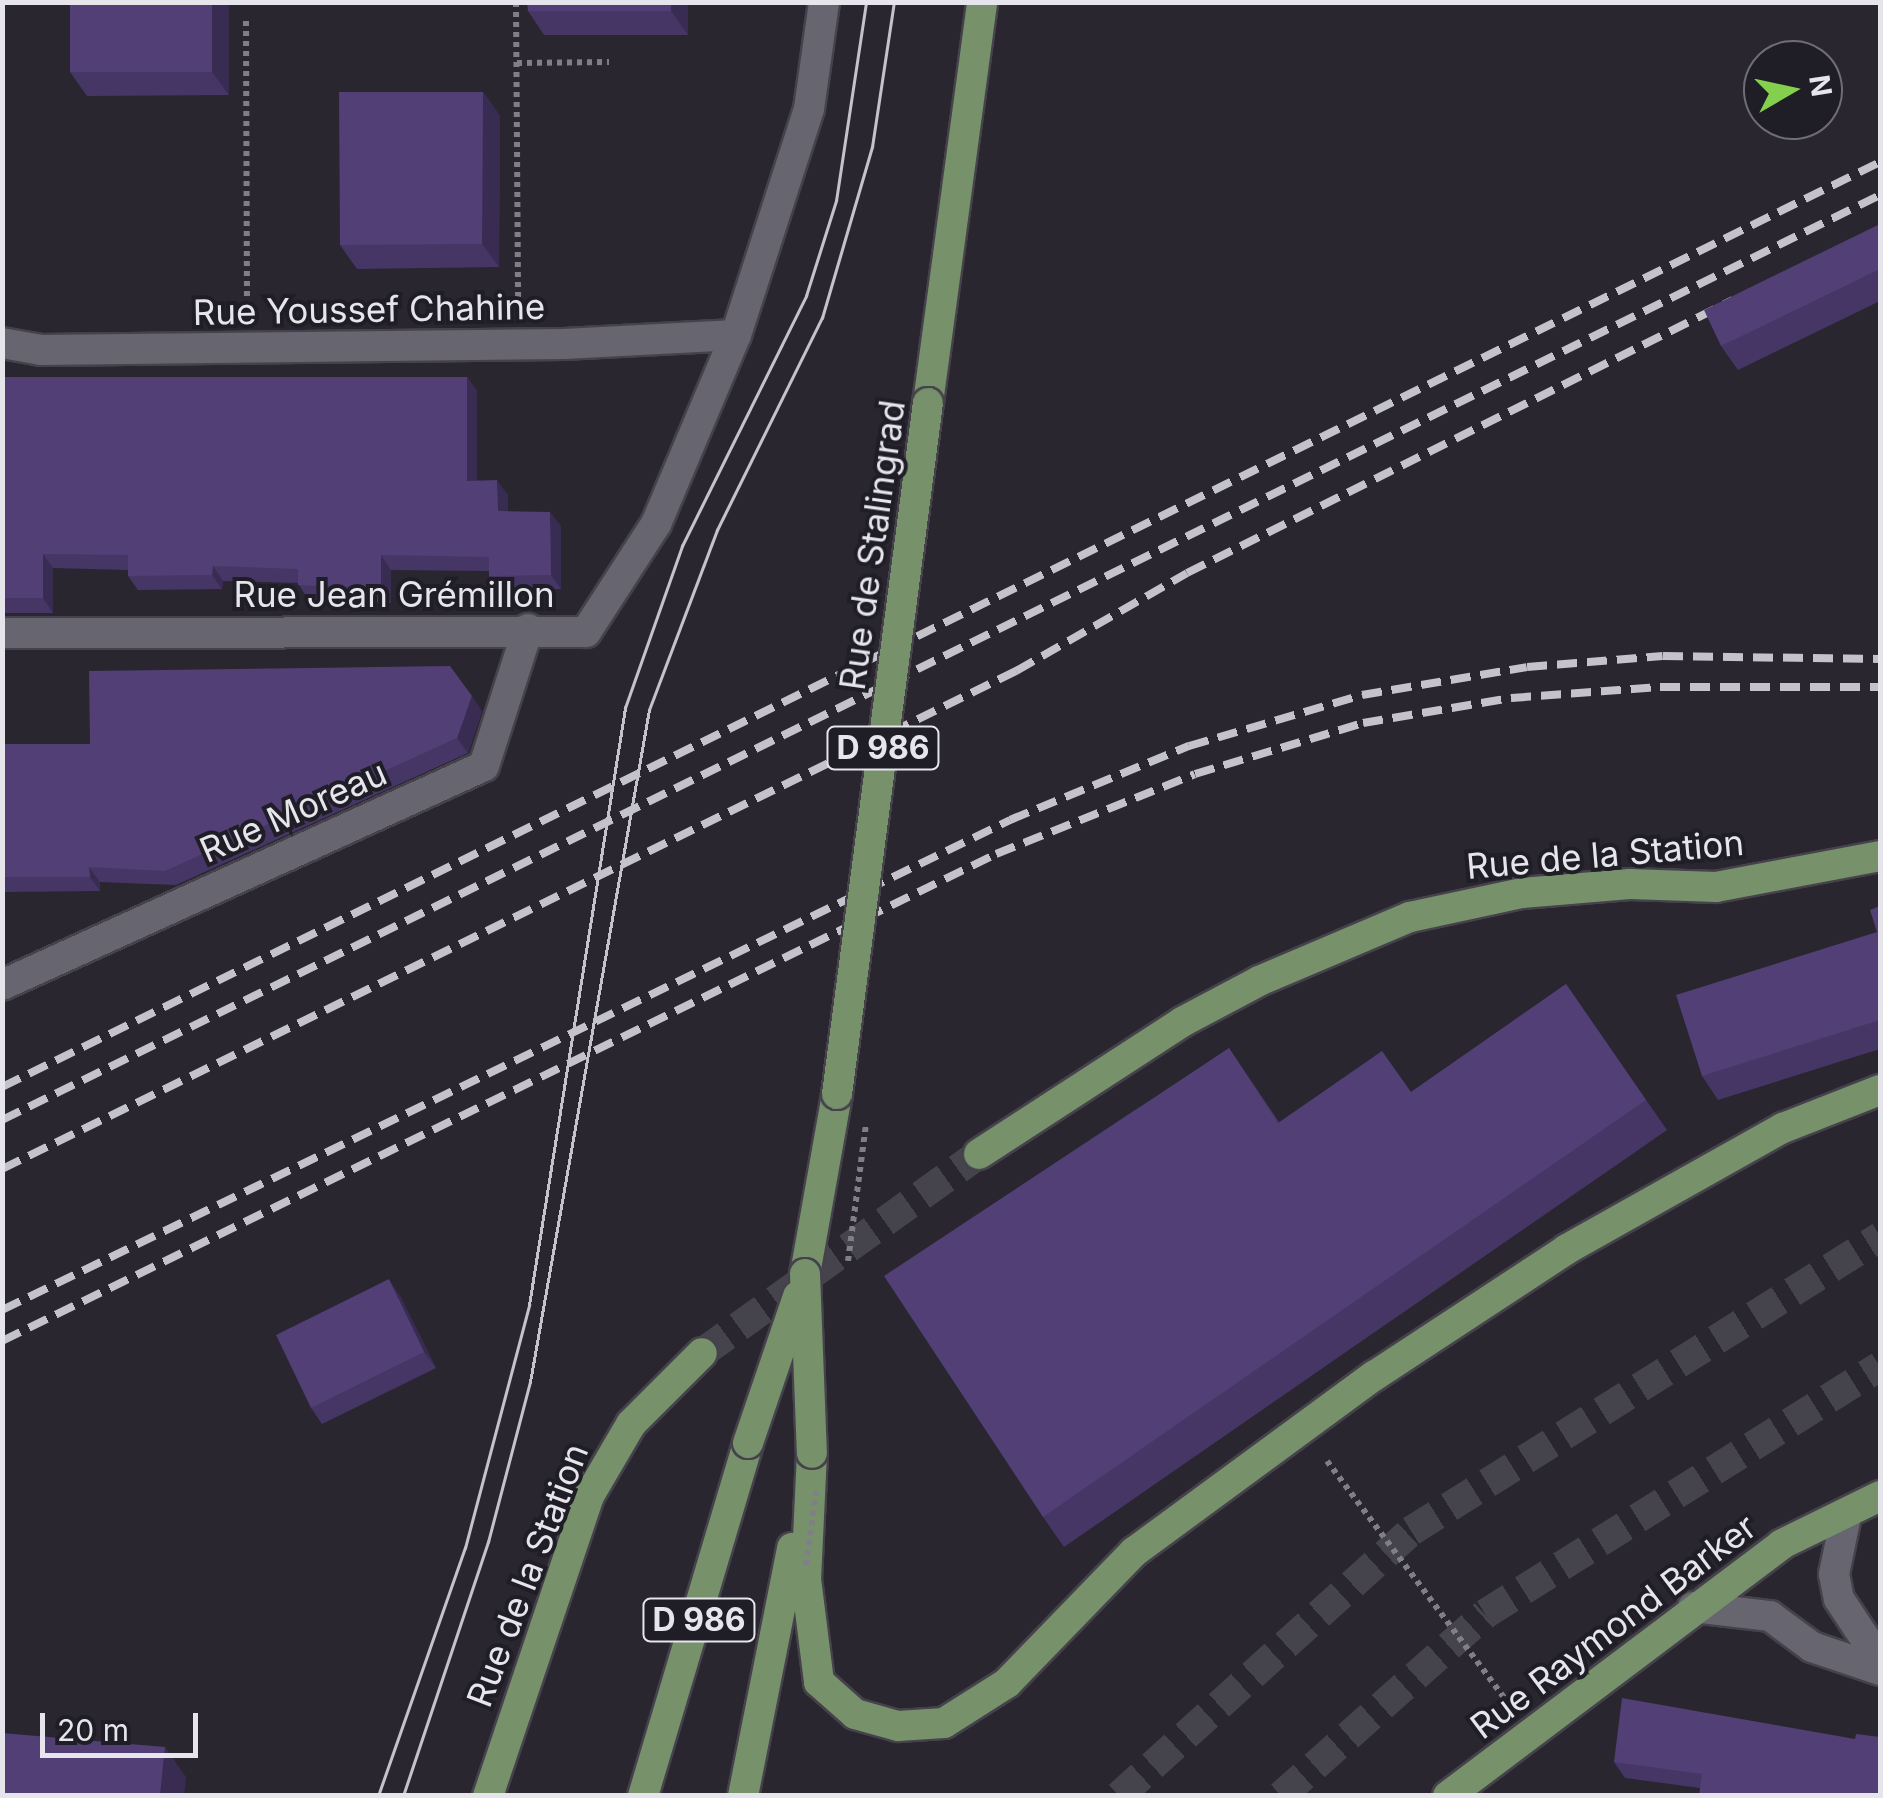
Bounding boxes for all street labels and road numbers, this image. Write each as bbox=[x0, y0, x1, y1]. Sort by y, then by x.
street label: Rue Youssef Chahine bbox=[192, 285, 546, 333]
street label: Rue de Stalingrad bbox=[831, 397, 913, 693]
street label: Rue Jean Grémillon bbox=[233, 573, 555, 615]
road number: D 986 bbox=[826, 721, 940, 775]
street label: Rue Moreau bbox=[193, 751, 393, 871]
street label: Rue de la Station bbox=[1464, 821, 1746, 887]
street label: Rue de la Station bbox=[458, 1437, 596, 1713]
street label: Rue Raymond Barker bbox=[1462, 1505, 1764, 1747]
road number: D 986 bbox=[642, 1593, 756, 1647]

